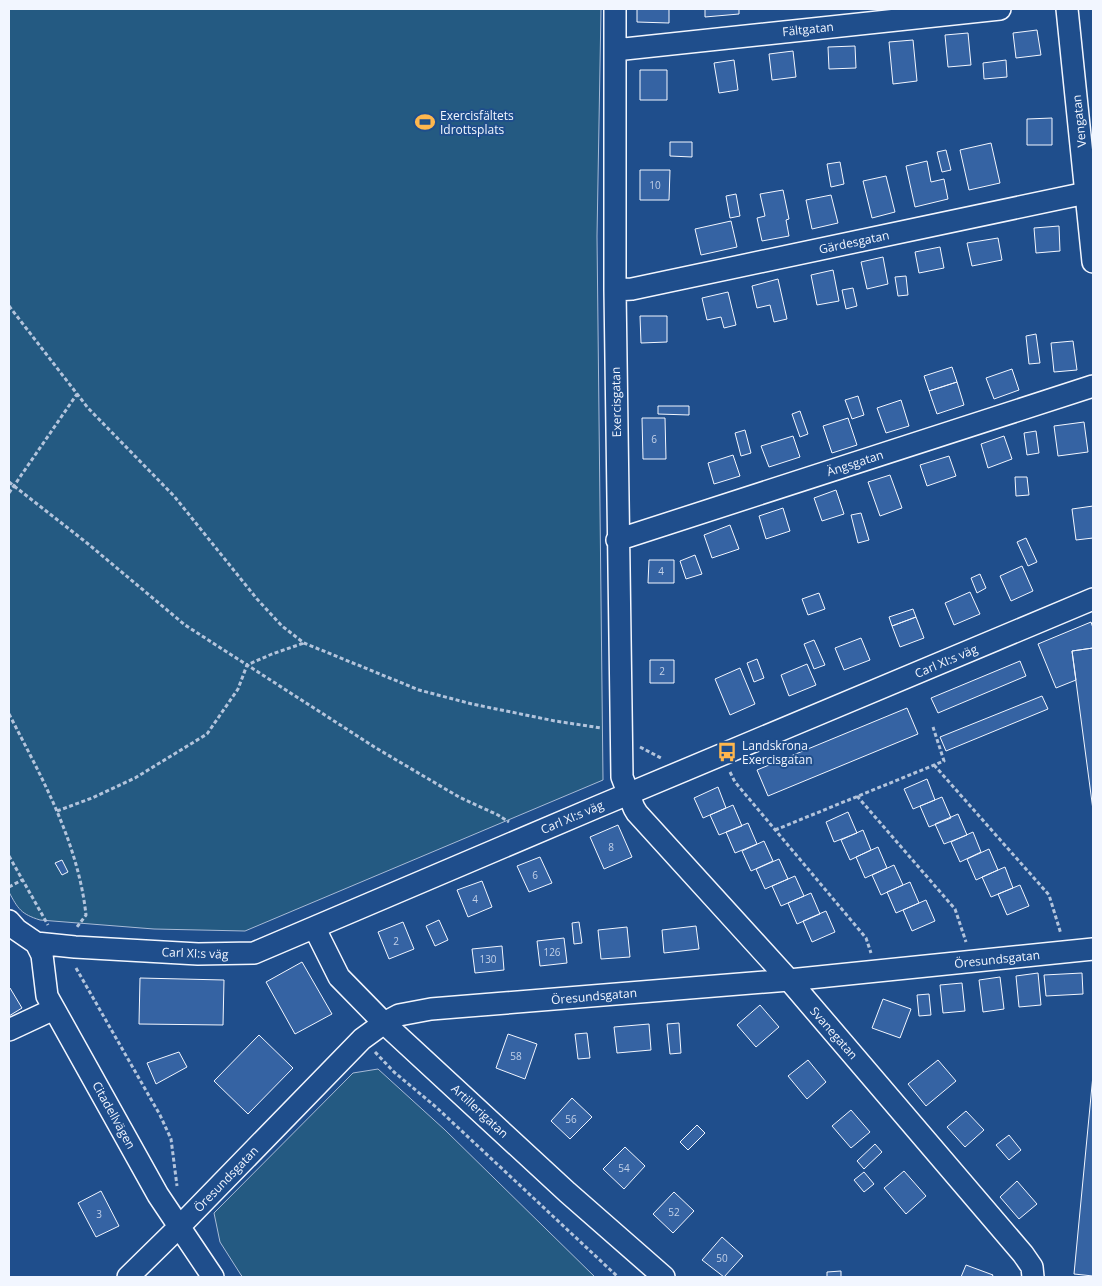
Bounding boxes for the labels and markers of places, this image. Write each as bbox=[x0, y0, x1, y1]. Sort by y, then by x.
place label: Exercisfältets Idrottsplats bbox=[440, 107, 514, 138]
sports icon: Exercisfältets Idrottsplats bbox=[414, 111, 436, 133]
place label: Landskrona Exercisgatan bbox=[742, 737, 813, 768]
bus stop icon: Landskrona Exercisgatan bbox=[716, 741, 738, 763]

